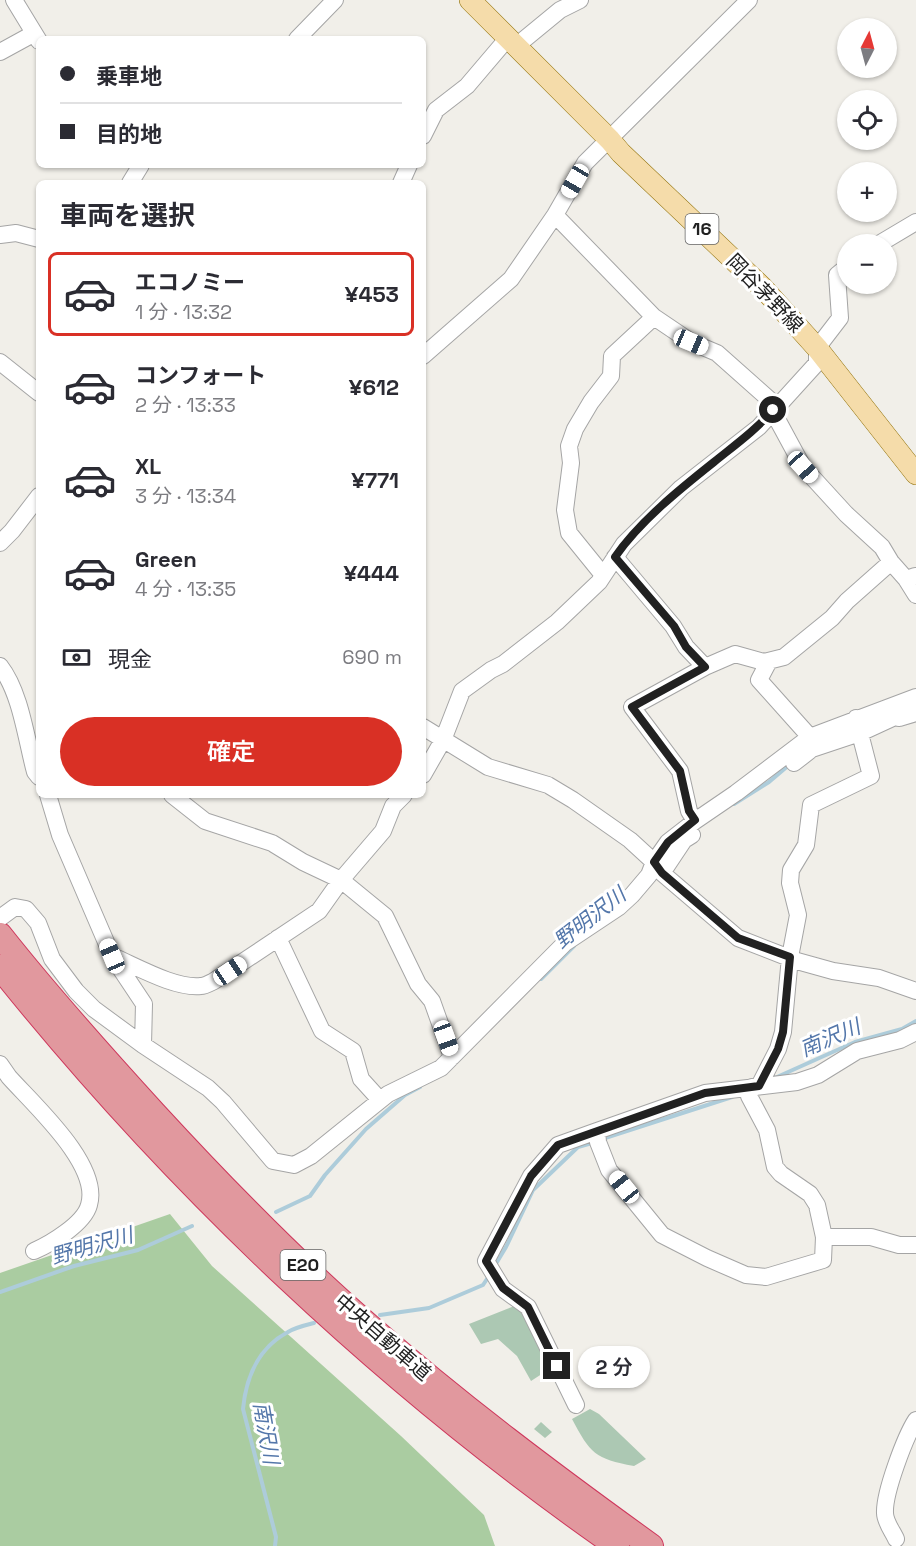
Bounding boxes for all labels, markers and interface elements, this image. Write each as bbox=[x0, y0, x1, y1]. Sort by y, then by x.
north arrow bbox=[837, 18, 897, 78]
map controls bbox=[837, 18, 897, 294]
text: 乗車地 bbox=[96, 62, 162, 90]
button: locate bbox=[837, 90, 897, 150]
text: 目的地 bbox=[96, 120, 162, 148]
car bbox=[558, 161, 592, 201]
button: + bbox=[837, 162, 897, 222]
text: 車両を選択 bbox=[60, 198, 195, 233]
road number: 16 bbox=[686, 214, 718, 244]
button: − bbox=[837, 234, 897, 294]
street label: 岡谷茅野線 bbox=[721, 248, 809, 338]
icon: car bbox=[63, 267, 117, 321]
text: エコノミー bbox=[135, 268, 245, 296]
text: ¥453 bbox=[345, 280, 399, 308]
text: 1 分 · 13:32 bbox=[135, 299, 232, 325]
car bbox=[671, 327, 711, 357]
icon: car bbox=[63, 360, 117, 414]
text: コンフォート bbox=[135, 361, 266, 389]
text: ¥612 bbox=[349, 373, 399, 401]
text: 2 分 · 13:33 bbox=[135, 392, 236, 418]
route start bbox=[759, 396, 786, 423]
car bbox=[784, 448, 822, 486]
text: XL bbox=[135, 452, 161, 480]
icon: car bbox=[63, 453, 117, 507]
text: ¥771 bbox=[351, 466, 399, 494]
text: 3 分 · 13:34 bbox=[135, 483, 236, 509]
text: Green bbox=[135, 545, 197, 573]
icon: car bbox=[63, 546, 117, 600]
text: ¥444 bbox=[343, 559, 399, 587]
text: 4 分 · 13:35 bbox=[135, 576, 236, 602]
icon: cash bbox=[60, 641, 93, 674]
text: 690 m bbox=[342, 644, 402, 670]
text: 現金 bbox=[108, 645, 152, 673]
button: 確定 bbox=[60, 717, 402, 786]
water label: 野明沢川 bbox=[548, 880, 633, 954]
car bbox=[97, 936, 127, 976]
car bbox=[210, 953, 250, 989]
water label: 南沢川 bbox=[796, 1012, 866, 1062]
car bbox=[431, 1018, 461, 1058]
car bbox=[606, 1167, 642, 1207]
water label: 野明沢川 bbox=[48, 1220, 138, 1270]
road number: E20 bbox=[280, 1250, 326, 1280]
street label: 中央自動車道 bbox=[329, 1288, 437, 1386]
callout: 2 分 bbox=[578, 1345, 650, 1387]
route end bbox=[543, 1352, 570, 1379]
text: 2 分 bbox=[596, 1354, 632, 1380]
water label: 南沢川 bbox=[248, 1400, 286, 1468]

